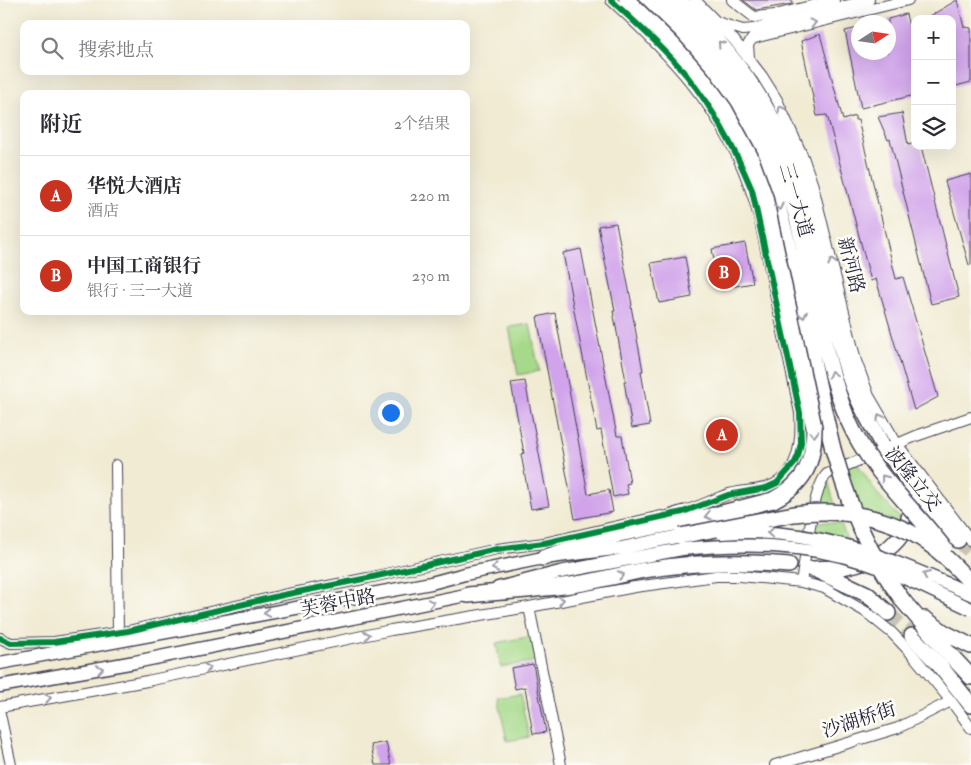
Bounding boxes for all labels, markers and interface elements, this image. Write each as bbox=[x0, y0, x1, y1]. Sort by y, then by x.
north arrow bbox=[851, 15, 896, 60]
map controls bbox=[911, 15, 956, 150]
button: + bbox=[911, 15, 956, 60]
one-way arrow bbox=[808, 19, 816, 29]
search box bbox=[20, 20, 470, 75]
icon: search bbox=[38, 34, 66, 62]
text: 搜索地点 bbox=[78, 38, 154, 62]
one-way arrow bbox=[718, 41, 727, 50]
button: − bbox=[911, 60, 956, 105]
one-way arrow bbox=[777, 105, 787, 114]
button: layers bbox=[911, 105, 956, 150]
text: 附近 bbox=[40, 111, 82, 138]
text: 2个结果 bbox=[394, 114, 450, 134]
street label: 三一大道 bbox=[774, 160, 818, 240]
text: 华悦大酒店 bbox=[87, 174, 182, 198]
text: A bbox=[51, 186, 61, 206]
text: 220 m bbox=[410, 186, 450, 206]
text: 酒店 bbox=[87, 201, 119, 221]
one-way arrow bbox=[773, 202, 784, 211]
street label: 新河路 bbox=[832, 234, 870, 296]
text: 中国工商银行 bbox=[87, 254, 201, 278]
pin: B bbox=[708, 254, 740, 292]
one-way arrow bbox=[827, 258, 838, 267]
text: B bbox=[51, 266, 61, 286]
text: 230 m bbox=[412, 266, 450, 286]
text: 银行 · 三一大道 bbox=[87, 281, 193, 301]
one-way arrow bbox=[798, 311, 808, 320]
one-way arrow bbox=[828, 371, 838, 379]
your location bbox=[378, 400, 404, 426]
one-way arrow bbox=[876, 413, 886, 422]
pin: A bbox=[706, 416, 738, 454]
one-way arrow bbox=[809, 430, 819, 438]
street label: 波隆立交 bbox=[880, 442, 946, 516]
one-way arrow bbox=[881, 474, 890, 484]
one-way arrow bbox=[704, 510, 713, 521]
one-way arrow bbox=[766, 527, 774, 538]
one-way arrow bbox=[491, 562, 500, 572]
one-way arrow bbox=[922, 570, 931, 581]
one-way arrow bbox=[616, 571, 625, 581]
street label: 芙蓉中路 bbox=[298, 584, 378, 622]
one-way arrow bbox=[557, 596, 566, 606]
one-way arrow bbox=[426, 598, 435, 609]
one-way arrow bbox=[263, 608, 272, 618]
one-way arrow bbox=[362, 631, 371, 641]
one-way arrow bbox=[95, 664, 104, 674]
one-way arrow bbox=[203, 664, 212, 674]
one-way arrow bbox=[44, 694, 52, 704]
street label: 沙湖桥街 bbox=[819, 697, 899, 743]

